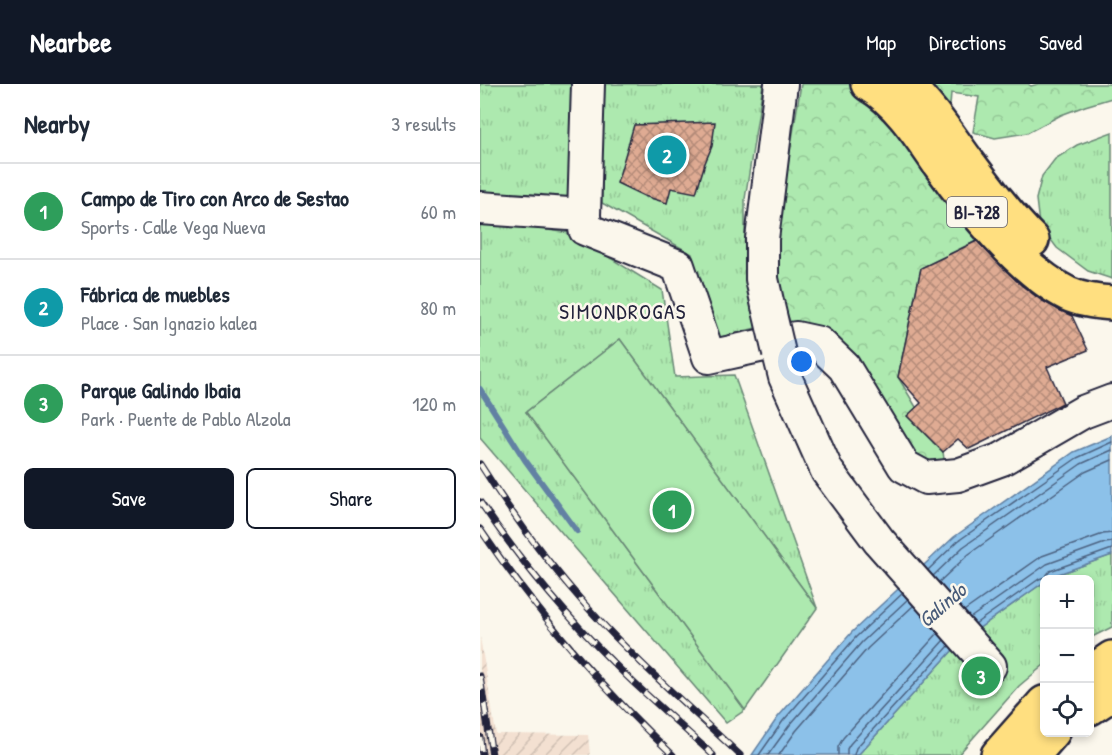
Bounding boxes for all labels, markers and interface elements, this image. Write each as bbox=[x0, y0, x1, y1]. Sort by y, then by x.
text: Nearbee bbox=[30, 23, 112, 61]
text: Map bbox=[866, 28, 896, 57]
text: Directions bbox=[929, 28, 1006, 57]
text: Saved bbox=[1039, 28, 1082, 57]
text: Nearby bbox=[24, 106, 90, 141]
text: 3 results bbox=[391, 110, 456, 137]
pin: 2 bbox=[648, 132, 687, 178]
text: Campo de Tiro con Arco de Sestao bbox=[81, 183, 349, 213]
road number: BI-728 bbox=[947, 197, 1007, 227]
text: 1 bbox=[40, 198, 47, 225]
text: 60 m bbox=[421, 198, 456, 225]
text: Sports · Calle Vega Nueva bbox=[81, 213, 265, 240]
text: Fábrica de muebles bbox=[81, 279, 230, 309]
text: 2 bbox=[39, 294, 48, 321]
text: 80 m bbox=[420, 294, 456, 321]
district label: SIMONDROGAS bbox=[559, 297, 687, 326]
text: Place · San Ignazio kalea bbox=[81, 309, 257, 336]
your location bbox=[787, 347, 816, 376]
text: Parque Galindo Ibaia bbox=[81, 375, 240, 405]
text: 3 bbox=[39, 390, 48, 417]
text: 120 m bbox=[412, 390, 456, 417]
text: Park · Puente de Pablo Alzola bbox=[81, 405, 291, 432]
button: Save bbox=[24, 468, 234, 529]
button: Share bbox=[246, 468, 456, 529]
pin: 1 bbox=[652, 488, 692, 532]
water label: Galindo bbox=[912, 575, 973, 634]
map controls bbox=[1040, 575, 1094, 737]
button: + bbox=[1040, 575, 1094, 629]
button: − bbox=[1040, 629, 1094, 683]
pin: 3 bbox=[962, 654, 1000, 698]
button: locate bbox=[1040, 683, 1094, 737]

